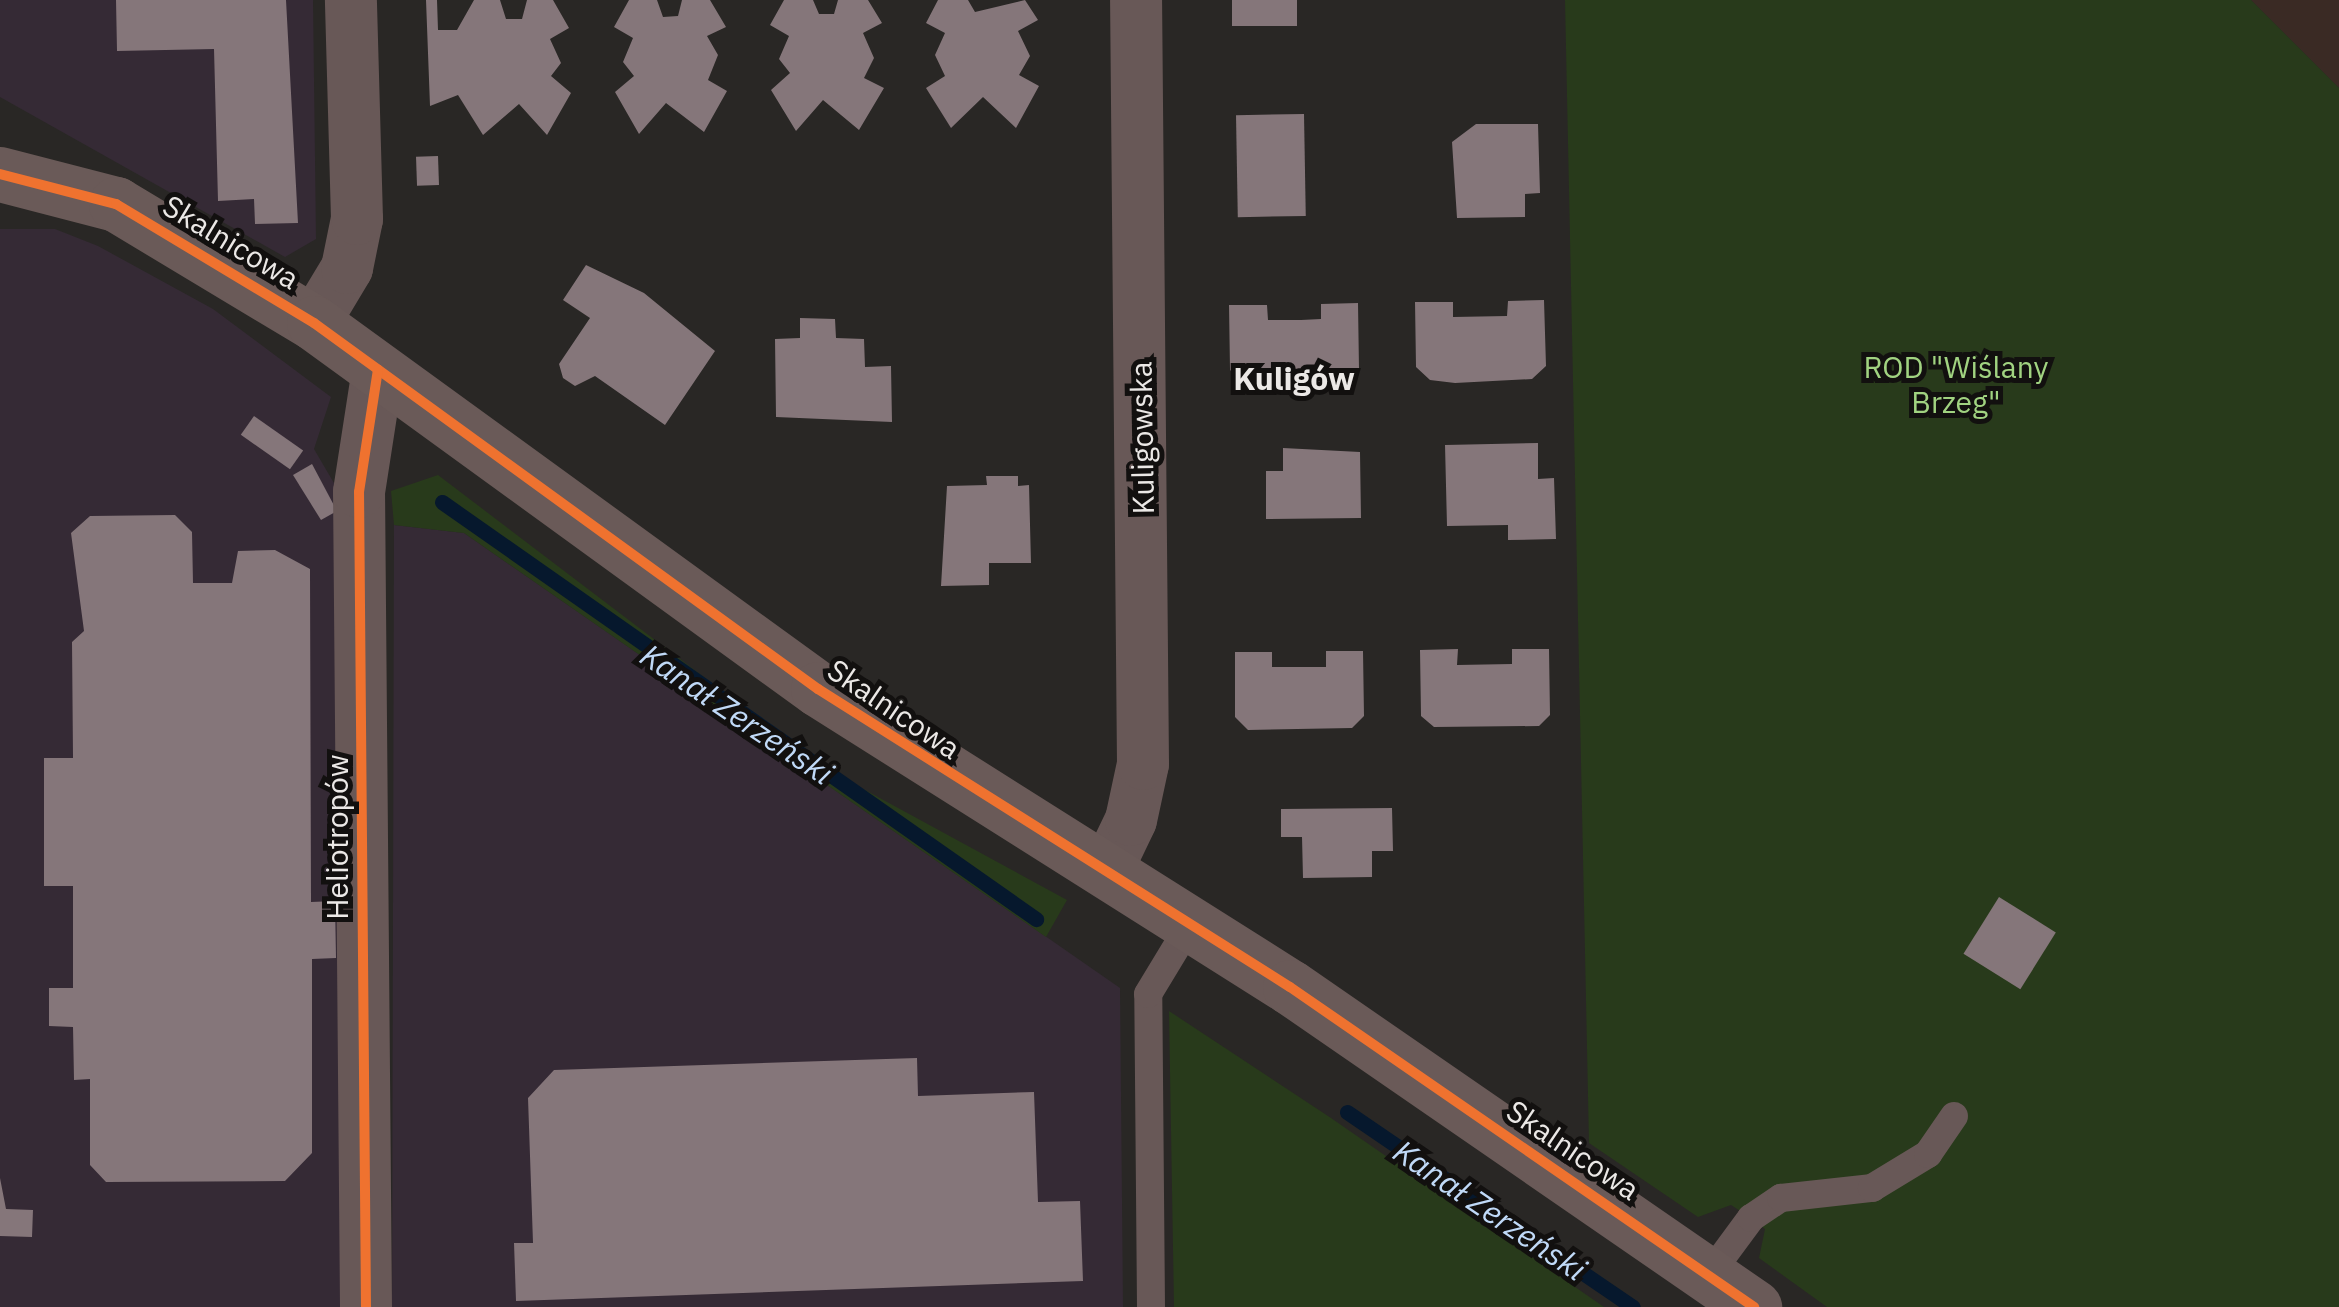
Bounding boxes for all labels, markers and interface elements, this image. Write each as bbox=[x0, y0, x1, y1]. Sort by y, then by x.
street label: Skalnicowa bbox=[157, 187, 305, 297]
park label: ROD "Wiślany Brzeg" bbox=[1863, 349, 2049, 420]
district label: Kuligów bbox=[1233, 359, 1355, 397]
street label: Kuligowska bbox=[1123, 361, 1161, 515]
water label: Kanał Zerzeński bbox=[633, 635, 841, 793]
street label: Skalnicowa bbox=[821, 652, 967, 766]
street label: Heliotropów bbox=[319, 754, 355, 920]
street label: Skalnicowa bbox=[1500, 1093, 1646, 1207]
water label: Kanał Zerzeński bbox=[1386, 1131, 1594, 1289]

